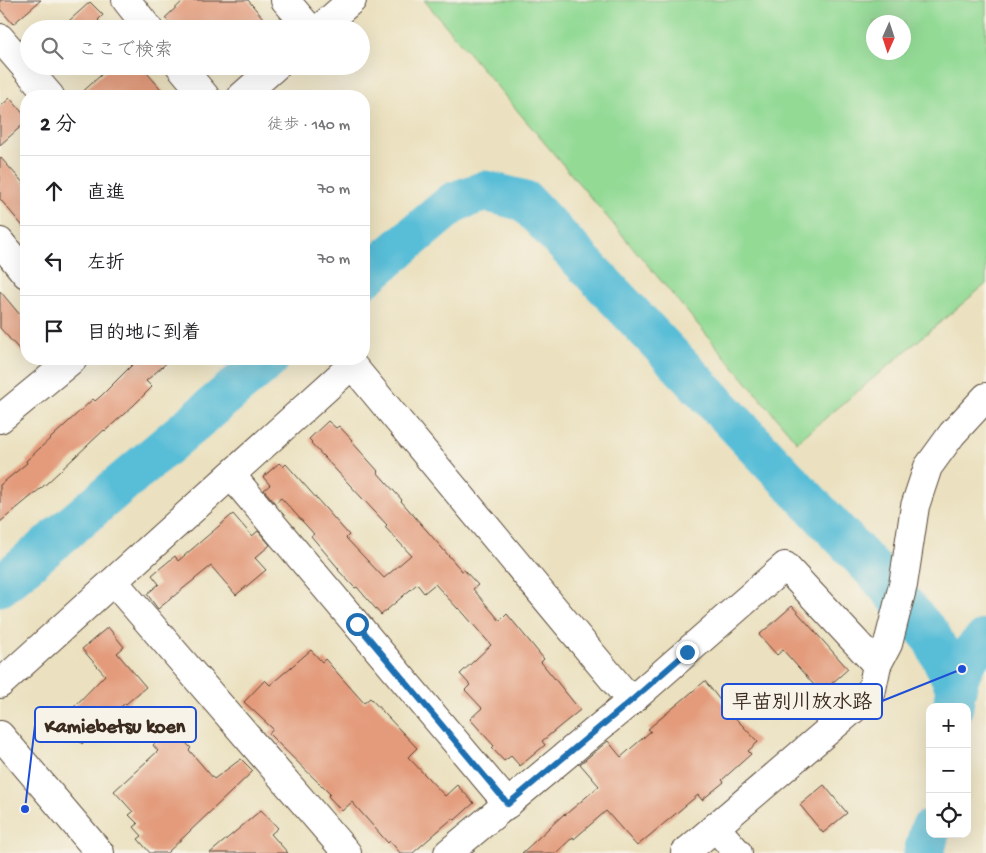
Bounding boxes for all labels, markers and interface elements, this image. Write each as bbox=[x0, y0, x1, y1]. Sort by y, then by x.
north arrow bbox=[866, 15, 911, 60]
search box bbox=[20, 20, 370, 75]
icon: search bbox=[38, 34, 66, 62]
text: ここで検索 bbox=[78, 40, 173, 63]
text: 2 分 bbox=[40, 114, 76, 139]
text: 徒歩 · 140 m bbox=[267, 117, 350, 136]
icon: ahead bbox=[40, 177, 68, 205]
text: 70 m bbox=[317, 181, 350, 200]
text: 直進 bbox=[87, 183, 125, 206]
icon: left bbox=[40, 247, 68, 275]
text: 70 m bbox=[317, 251, 350, 270]
text: 左折 bbox=[87, 253, 125, 276]
icon: arrive bbox=[40, 317, 68, 345]
text: 目的地に到着 bbox=[87, 323, 201, 346]
route start bbox=[346, 613, 369, 636]
route end bbox=[676, 641, 699, 664]
callout: 早苗別川放水路 bbox=[722, 684, 882, 719]
text: 早苗別川放水路 bbox=[732, 691, 873, 716]
map controls bbox=[926, 703, 971, 838]
button: + bbox=[926, 703, 971, 748]
callout: Kamiebetsu koen bbox=[35, 707, 196, 742]
text: Kamiebetsu koen bbox=[44, 717, 186, 740]
button: − bbox=[926, 748, 971, 793]
button: locate bbox=[926, 793, 971, 838]

